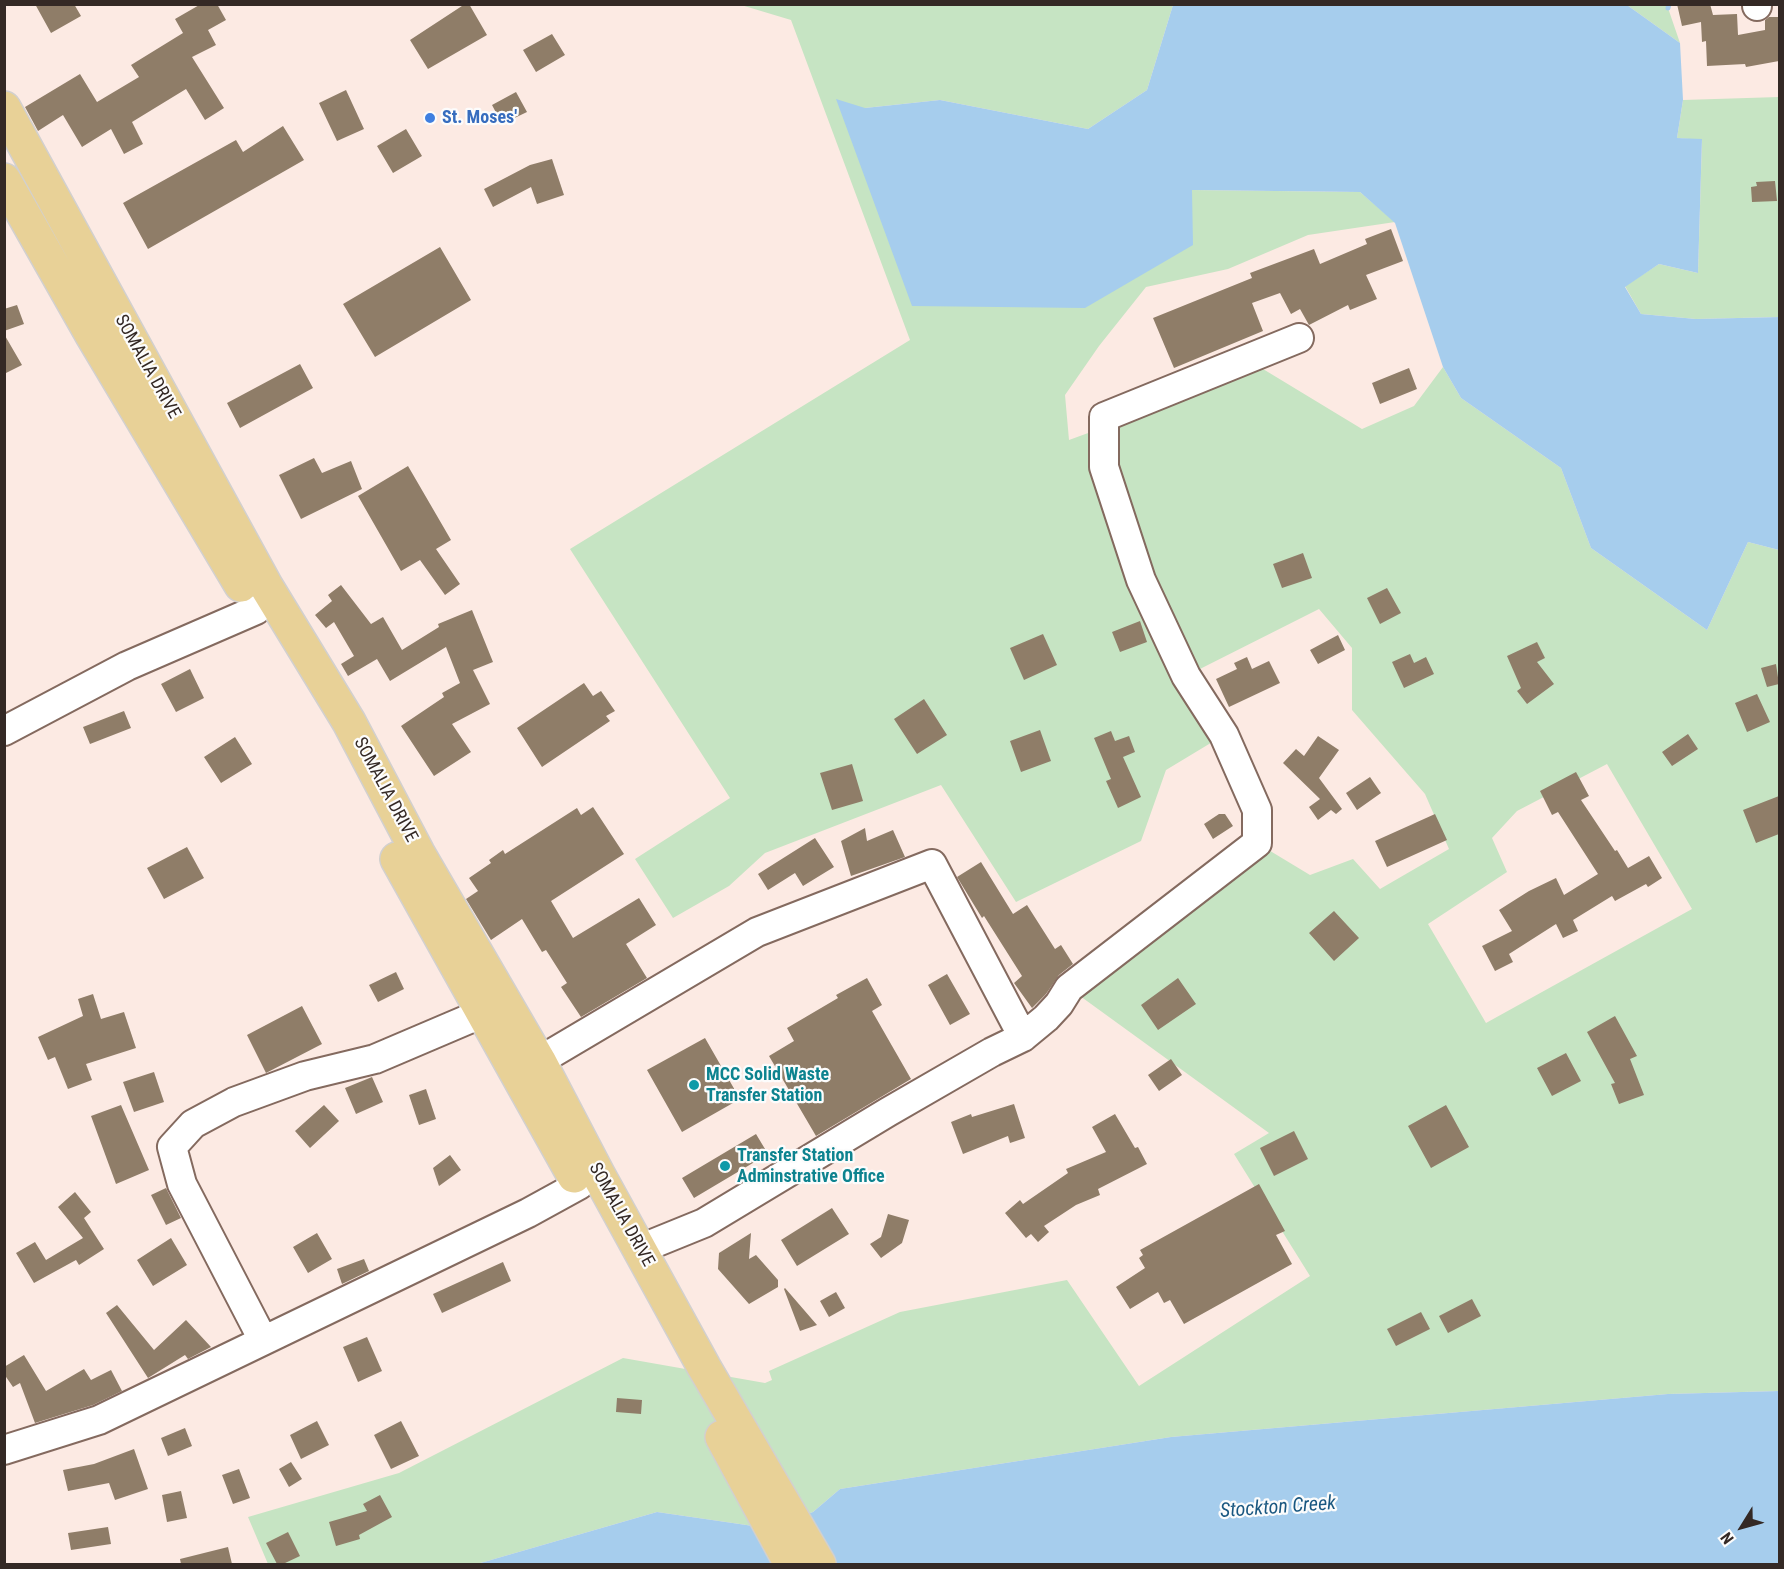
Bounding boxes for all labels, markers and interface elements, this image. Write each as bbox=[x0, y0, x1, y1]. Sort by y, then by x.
place label: St. Moses' bbox=[442, 107, 517, 129]
marker: St. Moses' bbox=[423, 111, 437, 125]
street label: SOMALIA DRIVE bbox=[110, 311, 184, 423]
street label: SOMALIA DRIVE bbox=[348, 734, 422, 846]
place label: MCC Solid Waste Transfer Station bbox=[706, 1064, 829, 1106]
marker: MCC Solid Waste Transfer Station bbox=[687, 1078, 701, 1092]
place label: Transfer Station Adminstrative Office bbox=[737, 1145, 885, 1188]
street label: SOMALIA DRIVE bbox=[584, 1159, 658, 1271]
marker: Transfer Station Adminstrative Office bbox=[718, 1159, 732, 1173]
water label: Stockton Creek bbox=[1219, 1492, 1337, 1524]
north arrow bbox=[1712, 1497, 1772, 1557]
text: N bbox=[1717, 1529, 1738, 1548]

